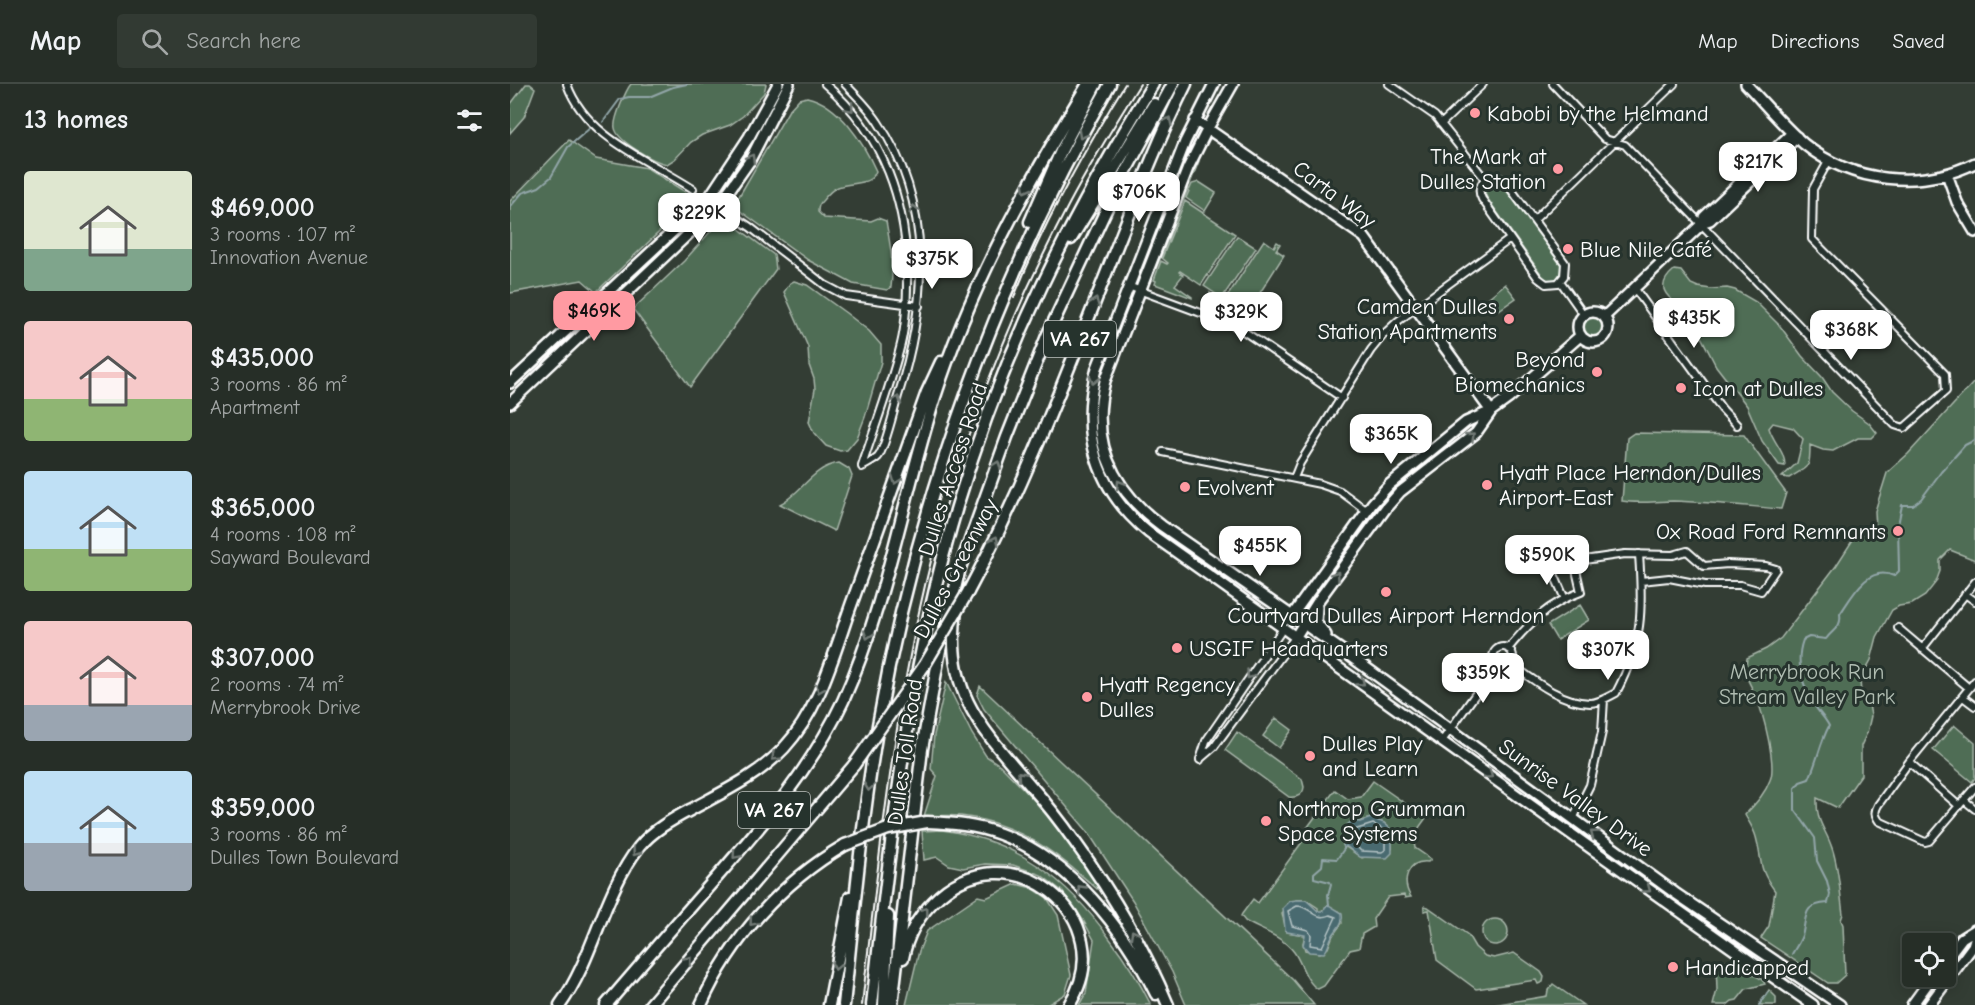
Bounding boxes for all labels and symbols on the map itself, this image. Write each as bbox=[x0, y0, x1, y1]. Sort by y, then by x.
one-way arrow bbox=[843, 101, 854, 112]
place label: Kabobi by the Helmand bbox=[1487, 101, 1709, 127]
marker: Kabobi by the Helmand bbox=[1468, 106, 1482, 120]
one-way arrow bbox=[1161, 117, 1173, 128]
one-way arrow bbox=[1077, 129, 1089, 139]
pin: $217K bbox=[1716, 142, 1800, 193]
place label: The Mark at Dulles Station bbox=[1420, 144, 1547, 195]
one-way arrow bbox=[744, 154, 755, 164]
street label: Carta Way bbox=[1288, 155, 1381, 234]
marker: The Mark at Dulles Station bbox=[1551, 162, 1565, 176]
pin: $706K bbox=[1097, 172, 1181, 223]
one-way arrow bbox=[1022, 182, 1033, 193]
pin: $229K bbox=[657, 193, 741, 244]
one-way arrow bbox=[909, 204, 922, 214]
place label: Blue Nile Café bbox=[1580, 237, 1712, 263]
pin: $375K bbox=[890, 239, 974, 290]
marker: Blue Nile Café bbox=[1561, 242, 1575, 256]
pin: $469K bbox=[552, 291, 636, 342]
pin: $329K bbox=[1199, 292, 1283, 343]
place label: Camden Dulles Station Apartments bbox=[1318, 294, 1497, 345]
one-way arrow bbox=[1088, 297, 1100, 308]
pin: $435K bbox=[1652, 298, 1736, 349]
pin: $368K bbox=[1809, 310, 1893, 361]
marker: Camden Dulles Station Apartments bbox=[1502, 312, 1516, 326]
road number: VA 267 bbox=[1044, 321, 1116, 357]
place label: Beyond Biomechanics bbox=[1455, 347, 1585, 398]
marker: Beyond Biomechanics bbox=[1590, 365, 1604, 379]
one-way arrow bbox=[1088, 375, 1101, 385]
place label: Icon at Dulles bbox=[1693, 376, 1823, 402]
street label: Dulles Access Road bbox=[913, 380, 993, 559]
marker: Icon at Dulles bbox=[1674, 381, 1688, 395]
one-way arrow bbox=[890, 395, 902, 406]
pin: $365K bbox=[1349, 414, 1433, 465]
one-way arrow bbox=[1464, 432, 1474, 443]
one-way arrow bbox=[989, 460, 1002, 470]
place label: Hyatt Place Herndon/Dulles Airport-East bbox=[1499, 460, 1761, 511]
one-way arrow bbox=[890, 474, 903, 485]
place label: Evolvent bbox=[1197, 475, 1274, 501]
marker: Hyatt Place Herndon/Dulles Airport-East bbox=[1480, 478, 1494, 492]
one-way arrow bbox=[1116, 480, 1128, 490]
marker: Evolvent bbox=[1178, 480, 1192, 494]
street label: Dulles Greenway bbox=[908, 494, 1004, 643]
place label: Ox Road Ford Remnants bbox=[1656, 519, 1886, 545]
marker: Ox Road Ford Remnants bbox=[1891, 524, 1905, 538]
pin: $455K bbox=[1218, 526, 1302, 577]
one-way arrow bbox=[988, 535, 1000, 546]
pin: $590K bbox=[1505, 535, 1589, 586]
one-way arrow bbox=[1329, 571, 1340, 582]
marker: Courtyard Dulles Airport Herndon bbox=[1379, 585, 1393, 599]
place label: Courtyard Dulles Airport Herndon bbox=[1227, 603, 1545, 629]
one-way arrow bbox=[862, 629, 875, 640]
pin: $307K bbox=[1566, 630, 1650, 681]
place label: USGIF Headquarters bbox=[1189, 636, 1388, 662]
marker: USGIF Headquarters bbox=[1170, 641, 1184, 655]
pin: $359K bbox=[1441, 653, 1525, 704]
park label: Merrybrook Run Stream Valley Park bbox=[1719, 659, 1896, 710]
one-way arrow bbox=[1247, 668, 1258, 679]
place label: Hyatt Regency Dulles bbox=[1099, 672, 1235, 723]
one-way arrow bbox=[1354, 675, 1365, 686]
street label: Dulles Toll Road bbox=[882, 677, 928, 827]
one-way arrow bbox=[815, 683, 827, 694]
marker: Hyatt Regency Dulles bbox=[1080, 690, 1094, 704]
place label: Dulles Play and Learn bbox=[1322, 731, 1423, 782]
street label: Sunrise Valley Drive bbox=[1493, 733, 1657, 862]
marker: Dulles Play and Learn bbox=[1303, 749, 1317, 763]
one-way arrow bbox=[771, 750, 781, 761]
one-way arrow bbox=[1483, 768, 1494, 779]
one-way arrow bbox=[1017, 771, 1028, 782]
one-way arrow bbox=[863, 783, 875, 792]
road number: VA 267 bbox=[738, 792, 810, 828]
place label: Northrop Grumman Space Systems bbox=[1278, 796, 1466, 847]
marker: Northrop Grumman Space Systems bbox=[1259, 814, 1273, 828]
one-way arrow bbox=[1589, 831, 1600, 842]
one-way arrow bbox=[632, 845, 643, 856]
one-way arrow bbox=[732, 848, 743, 859]
one-way arrow bbox=[1641, 882, 1652, 893]
one-way arrow bbox=[1077, 885, 1088, 895]
one-way arrow bbox=[918, 907, 929, 918]
one-way arrow bbox=[749, 915, 760, 926]
one-way arrow bbox=[1130, 929, 1141, 940]
place label: Handicapped bbox=[1685, 955, 1809, 981]
one-way arrow bbox=[681, 956, 692, 967]
marker: Handicapped bbox=[1666, 960, 1680, 974]
one-way arrow bbox=[830, 961, 843, 971]

